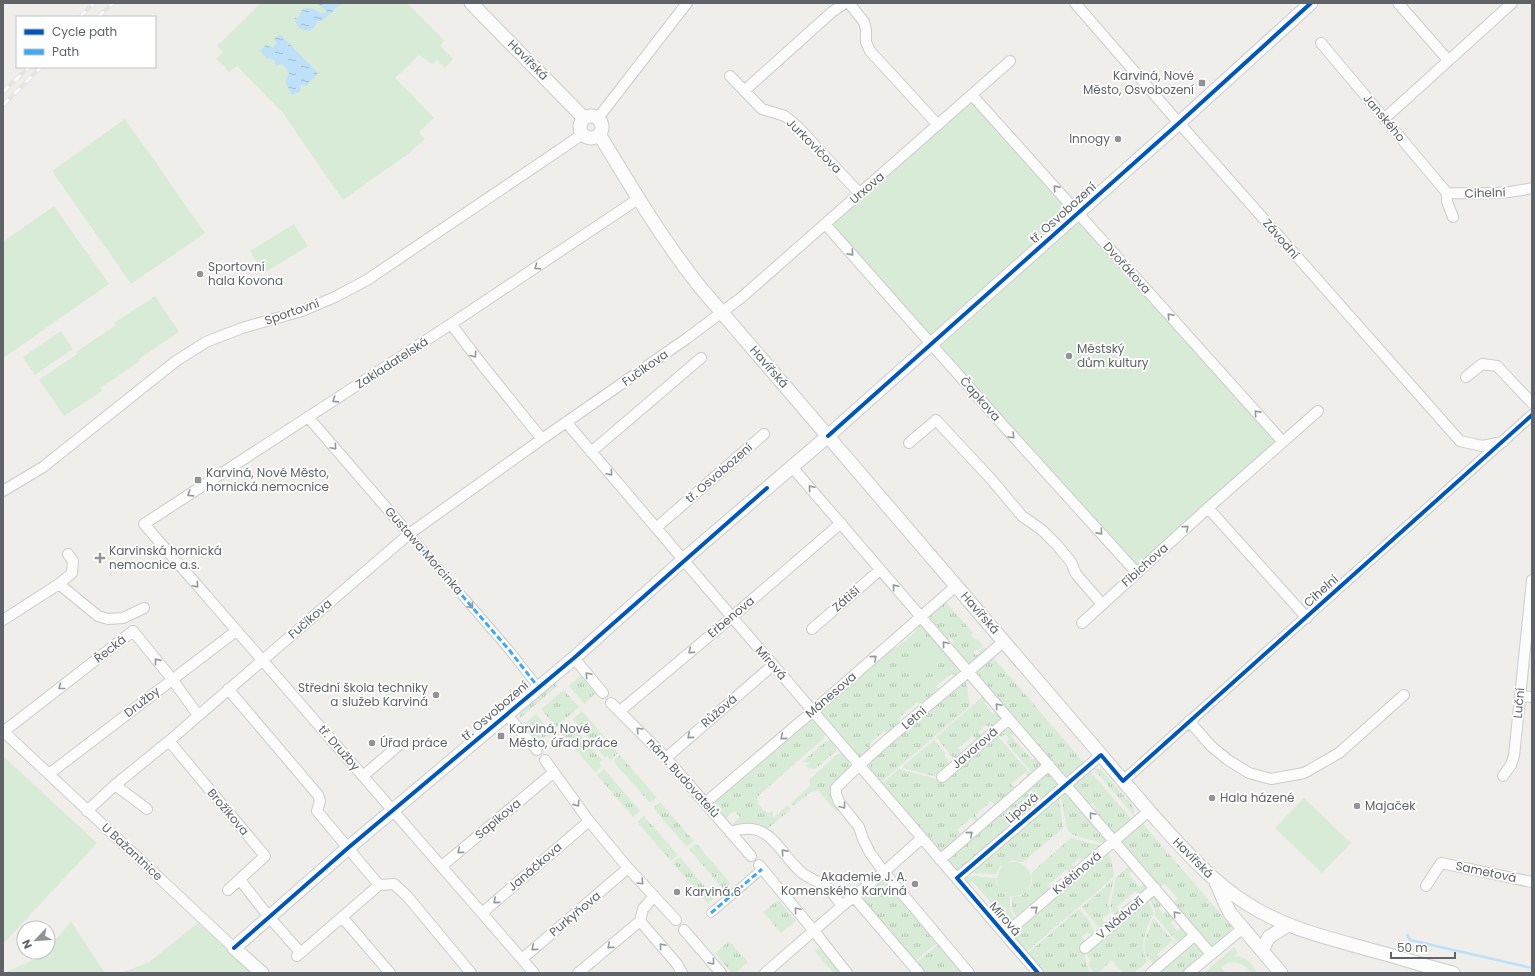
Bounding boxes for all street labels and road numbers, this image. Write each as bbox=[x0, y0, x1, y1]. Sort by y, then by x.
street label: Havířská bbox=[504, 36, 552, 84]
street label: Janského bbox=[1359, 90, 1410, 145]
street label: Jurkovičova bbox=[783, 114, 846, 177]
street label: Urxova bbox=[846, 168, 888, 207]
street label: tř. Osvobození bbox=[1026, 178, 1100, 247]
street label: Cihelní bbox=[1464, 183, 1506, 202]
street label: Závodní bbox=[1259, 215, 1303, 262]
street label: Dvořákova bbox=[1100, 238, 1155, 297]
street label: Sportovní bbox=[262, 294, 321, 329]
street label: Zakladatelská bbox=[352, 333, 431, 392]
street label: Havířská bbox=[746, 342, 793, 392]
street label: Fučíkova bbox=[618, 346, 671, 390]
street label: Čapkova bbox=[956, 373, 1005, 425]
street label: tř. Osvobození bbox=[681, 439, 756, 507]
street label: Gustawa Morcinka bbox=[381, 503, 467, 598]
street label: Fibichova bbox=[1118, 539, 1172, 590]
street label: Cihelní bbox=[1300, 571, 1342, 611]
street label: Zátiší bbox=[828, 582, 863, 615]
street label: Havířská bbox=[957, 588, 1004, 638]
street label: Erbenova bbox=[704, 592, 758, 641]
street label: Fučíkova bbox=[284, 595, 335, 642]
street label: Řecká bbox=[90, 631, 129, 666]
street label: Mírová bbox=[752, 642, 791, 683]
street label: Mánesova bbox=[802, 668, 860, 721]
street label: tř. Osvobození bbox=[457, 677, 532, 745]
street label: Družby bbox=[120, 682, 163, 721]
street label: Luční bbox=[1509, 687, 1528, 719]
street label: Růžová bbox=[697, 690, 740, 731]
street label: Letní bbox=[898, 702, 930, 733]
street label: tř. Družby bbox=[315, 721, 364, 774]
street label: Javorová bbox=[948, 723, 1001, 772]
street label: nám. Budovatelů bbox=[643, 734, 724, 821]
street label: Brožíkova bbox=[204, 785, 253, 839]
street label: Lipová bbox=[1001, 788, 1042, 827]
street label: Sapíkova bbox=[471, 794, 524, 843]
street label: U Bažantnice bbox=[98, 819, 167, 884]
street label: Havířská bbox=[1169, 834, 1217, 882]
street label: Janáčkova bbox=[504, 838, 565, 895]
street label: Květinová bbox=[1049, 847, 1105, 898]
street label: Sametová bbox=[1454, 857, 1518, 886]
street label: Purkyňova bbox=[545, 887, 604, 940]
street label: V Nádvoří bbox=[1092, 892, 1147, 943]
street label: Mírová bbox=[986, 898, 1025, 939]

